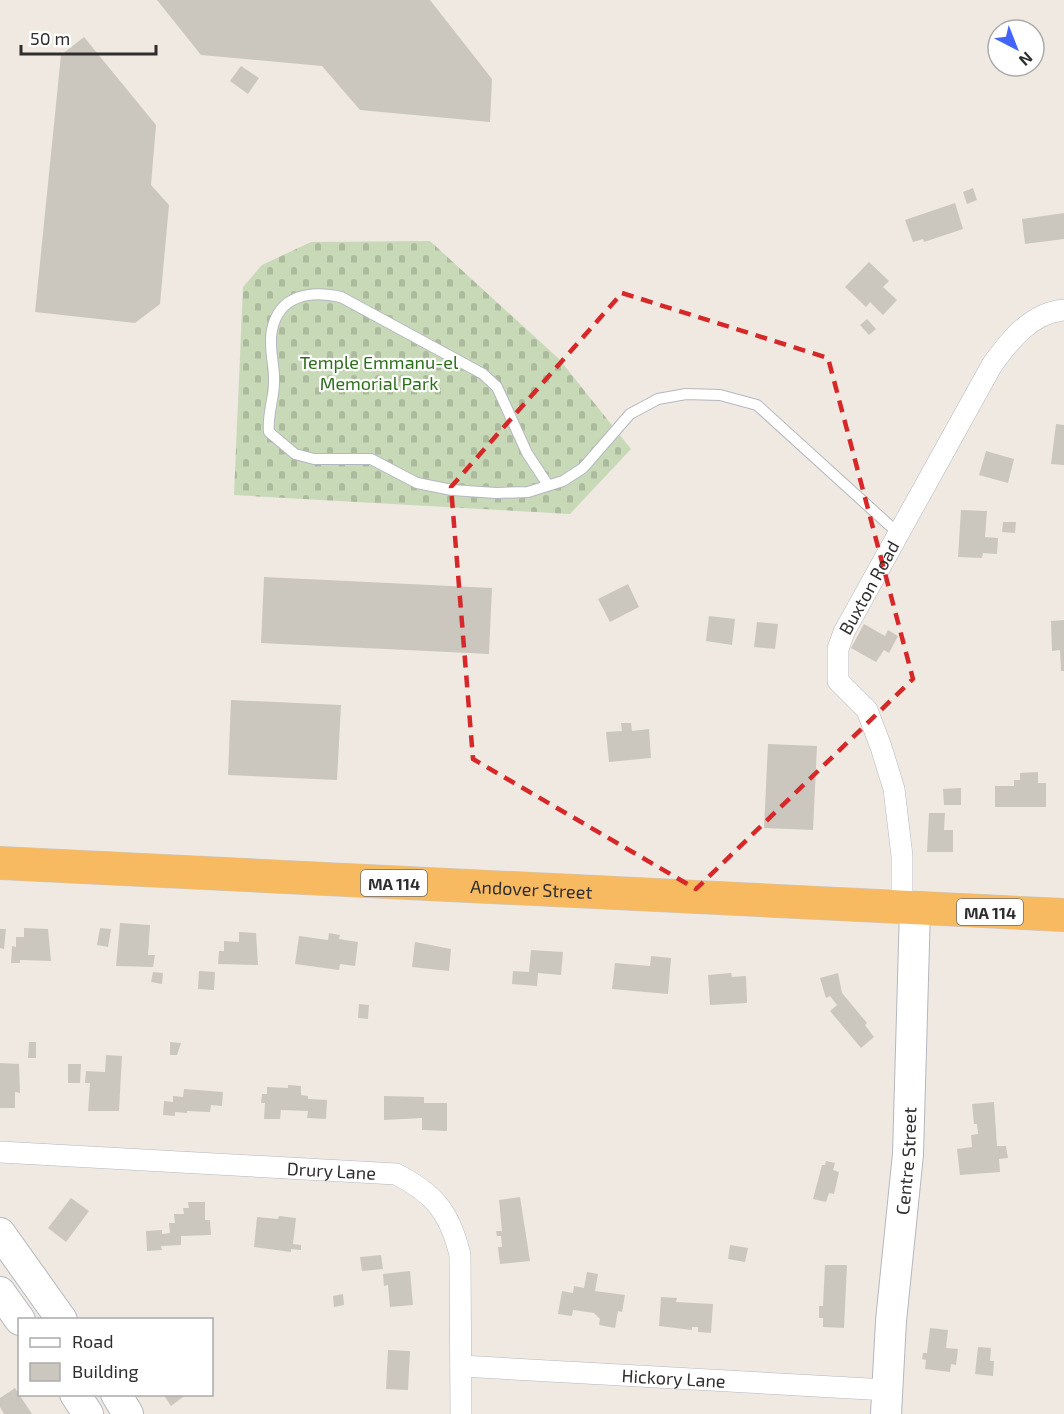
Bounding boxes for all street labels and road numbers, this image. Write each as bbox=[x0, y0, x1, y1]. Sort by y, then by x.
street label: Buxton Road bbox=[834, 537, 904, 638]
road number: MA 114 bbox=[361, 870, 427, 896]
street label: Andover Street bbox=[470, 875, 593, 903]
road number: MA 114 bbox=[957, 899, 1023, 925]
street label: Centre Street bbox=[891, 1107, 920, 1216]
street label: Drury Lane bbox=[286, 1157, 377, 1184]
street label: Hickory Lane bbox=[621, 1364, 726, 1392]

